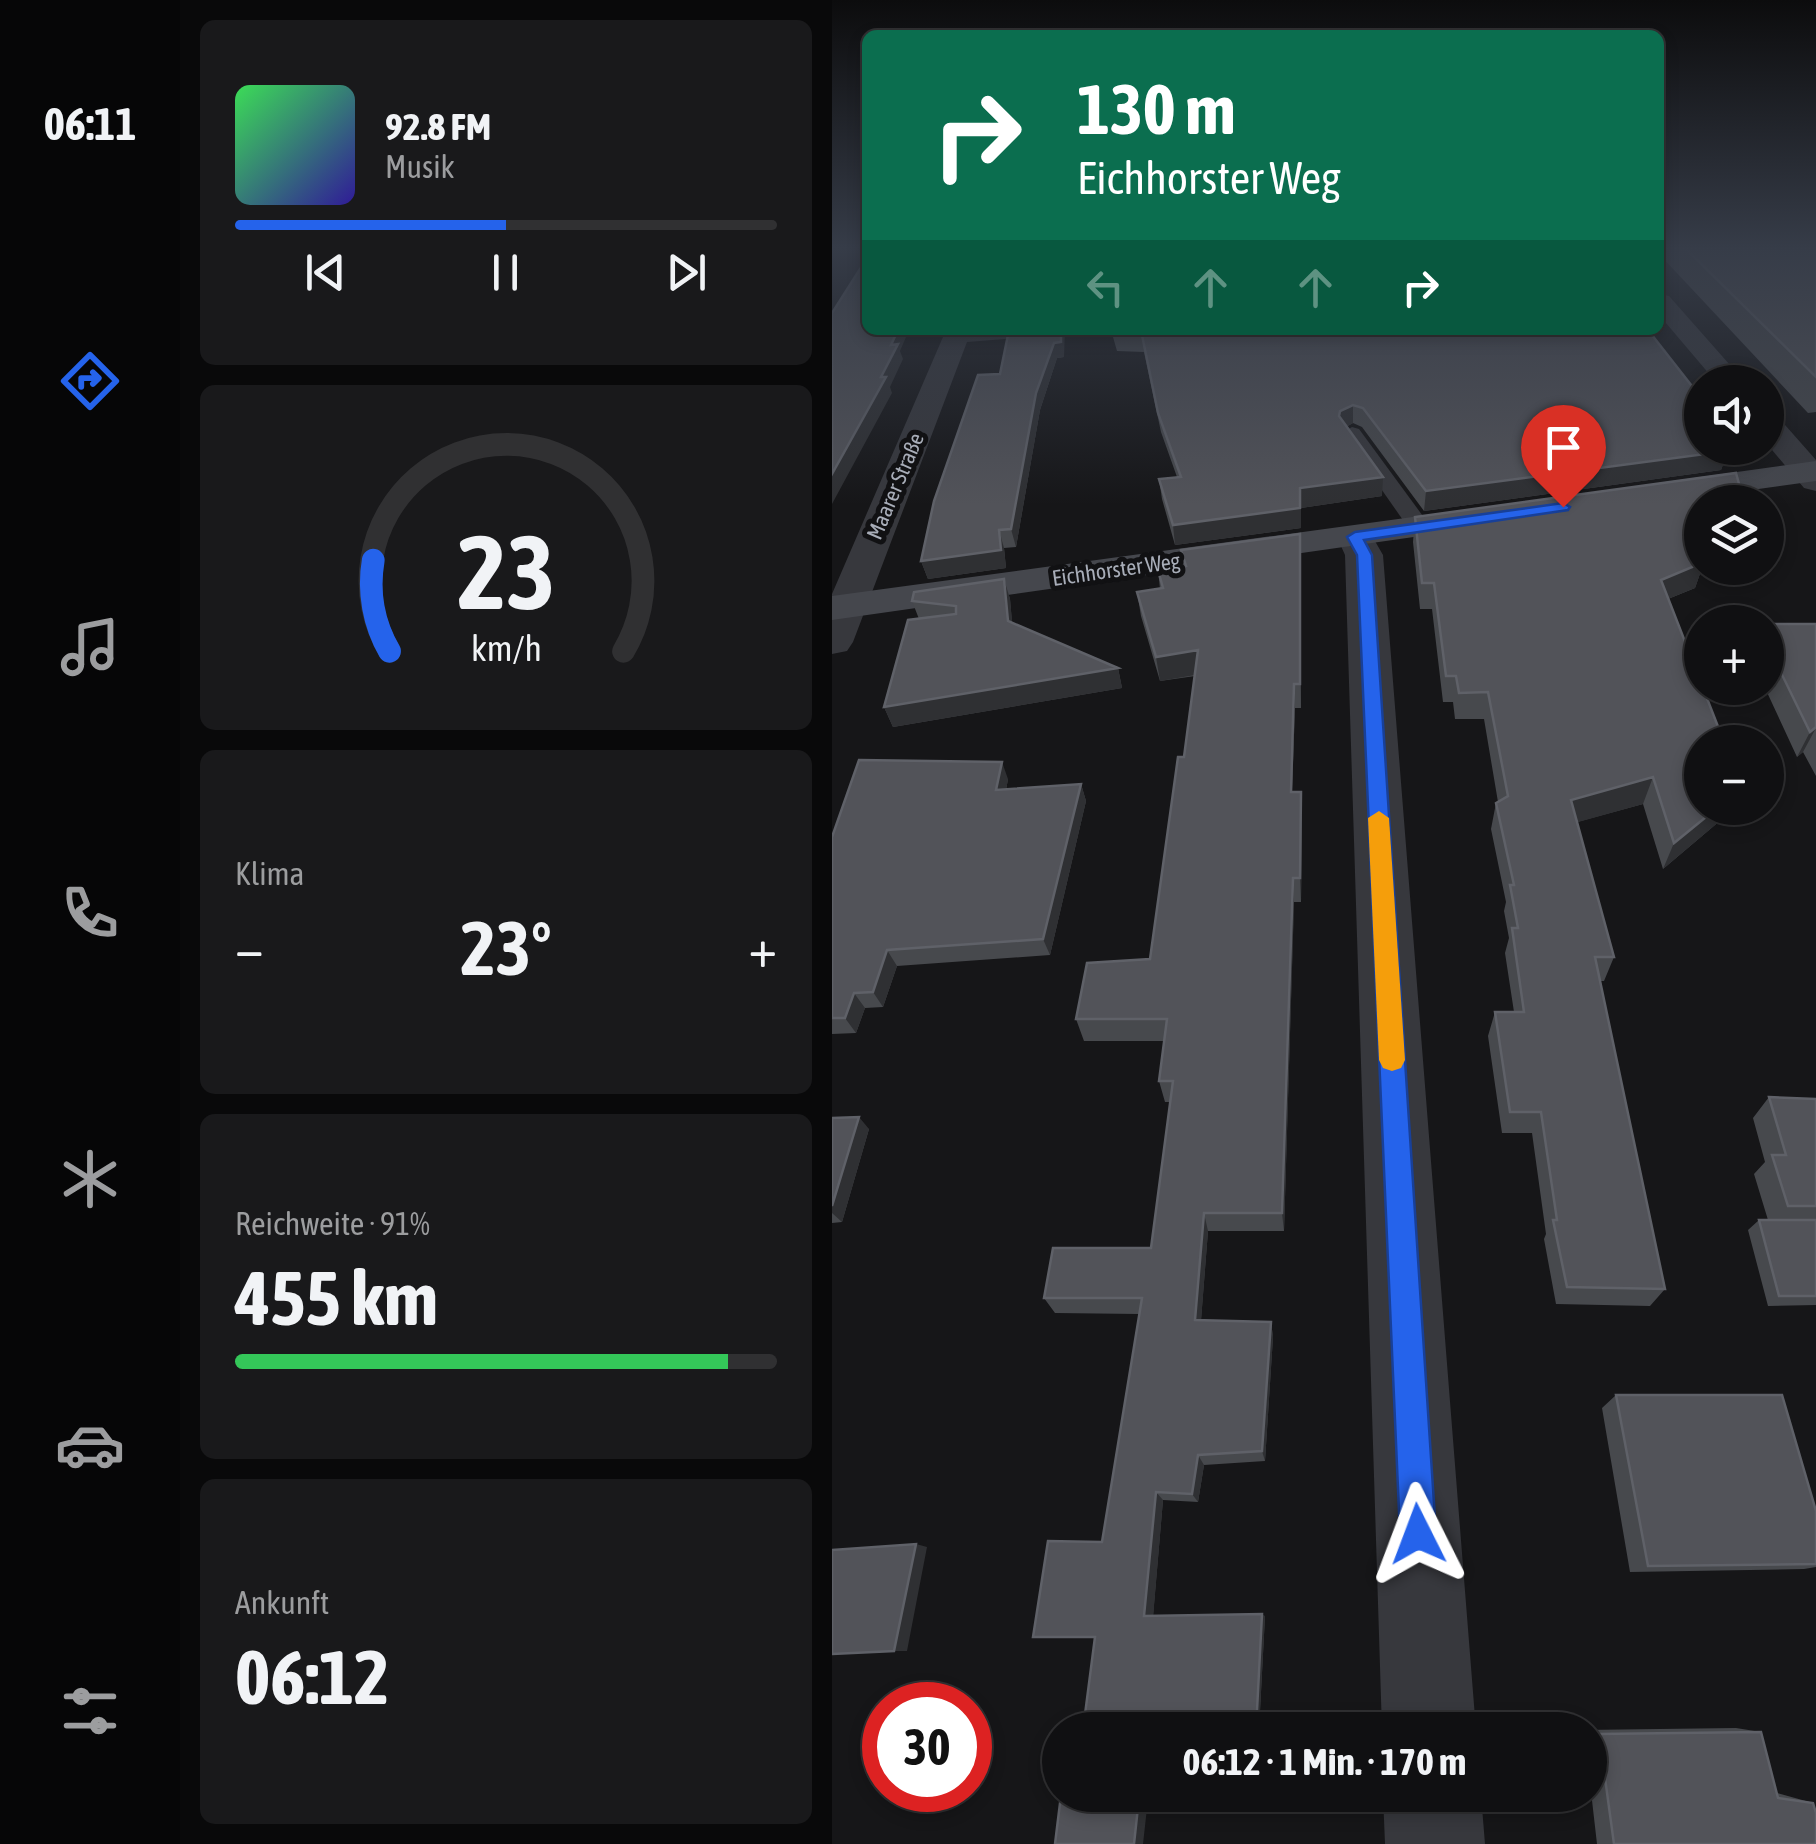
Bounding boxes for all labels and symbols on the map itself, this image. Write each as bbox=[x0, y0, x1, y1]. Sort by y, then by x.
pin bbox=[1521, 405, 1606, 508]
street label: Maarer Straße bbox=[861, 429, 929, 543]
street label: Eichhorster Weg bbox=[1050, 547, 1182, 591]
position arrow bbox=[1366, 1482, 1470, 1586]
speed limit sign: 30 bbox=[862, 1682, 992, 1812]

